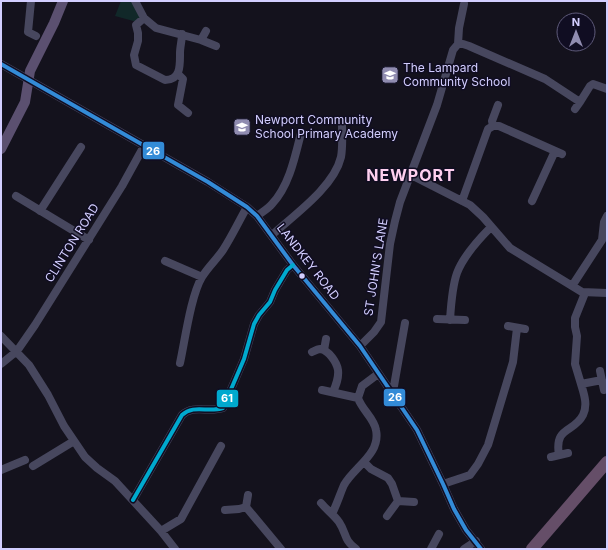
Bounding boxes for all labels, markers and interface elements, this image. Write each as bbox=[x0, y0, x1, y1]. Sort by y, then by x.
north arrow bbox=[556, 12, 596, 52]
text: N bbox=[572, 15, 580, 29]
place label: The Lampard Community School bbox=[403, 60, 510, 89]
school or university icon: The Lampard Community School bbox=[380, 65, 400, 85]
place label: Newport Community School Primary Academy bbox=[255, 112, 398, 141]
school or university icon: Newport Community School Primary Academy bbox=[232, 117, 252, 137]
line badge: 26 bbox=[142, 141, 165, 160]
text: 26 bbox=[146, 144, 160, 158]
district label: NEWPORT bbox=[366, 165, 456, 185]
street label: CLINTON ROAD bbox=[41, 200, 102, 285]
street label: ST JOHN'S LANE bbox=[360, 217, 391, 317]
street label: LANDKEY ROAD bbox=[274, 220, 343, 303]
unlabelled marker bbox=[297, 271, 307, 281]
line badge: 26 bbox=[383, 388, 406, 407]
line badge: 61 bbox=[216, 389, 239, 408]
text: 26 bbox=[388, 390, 402, 404]
text: 61 bbox=[221, 391, 233, 405]

